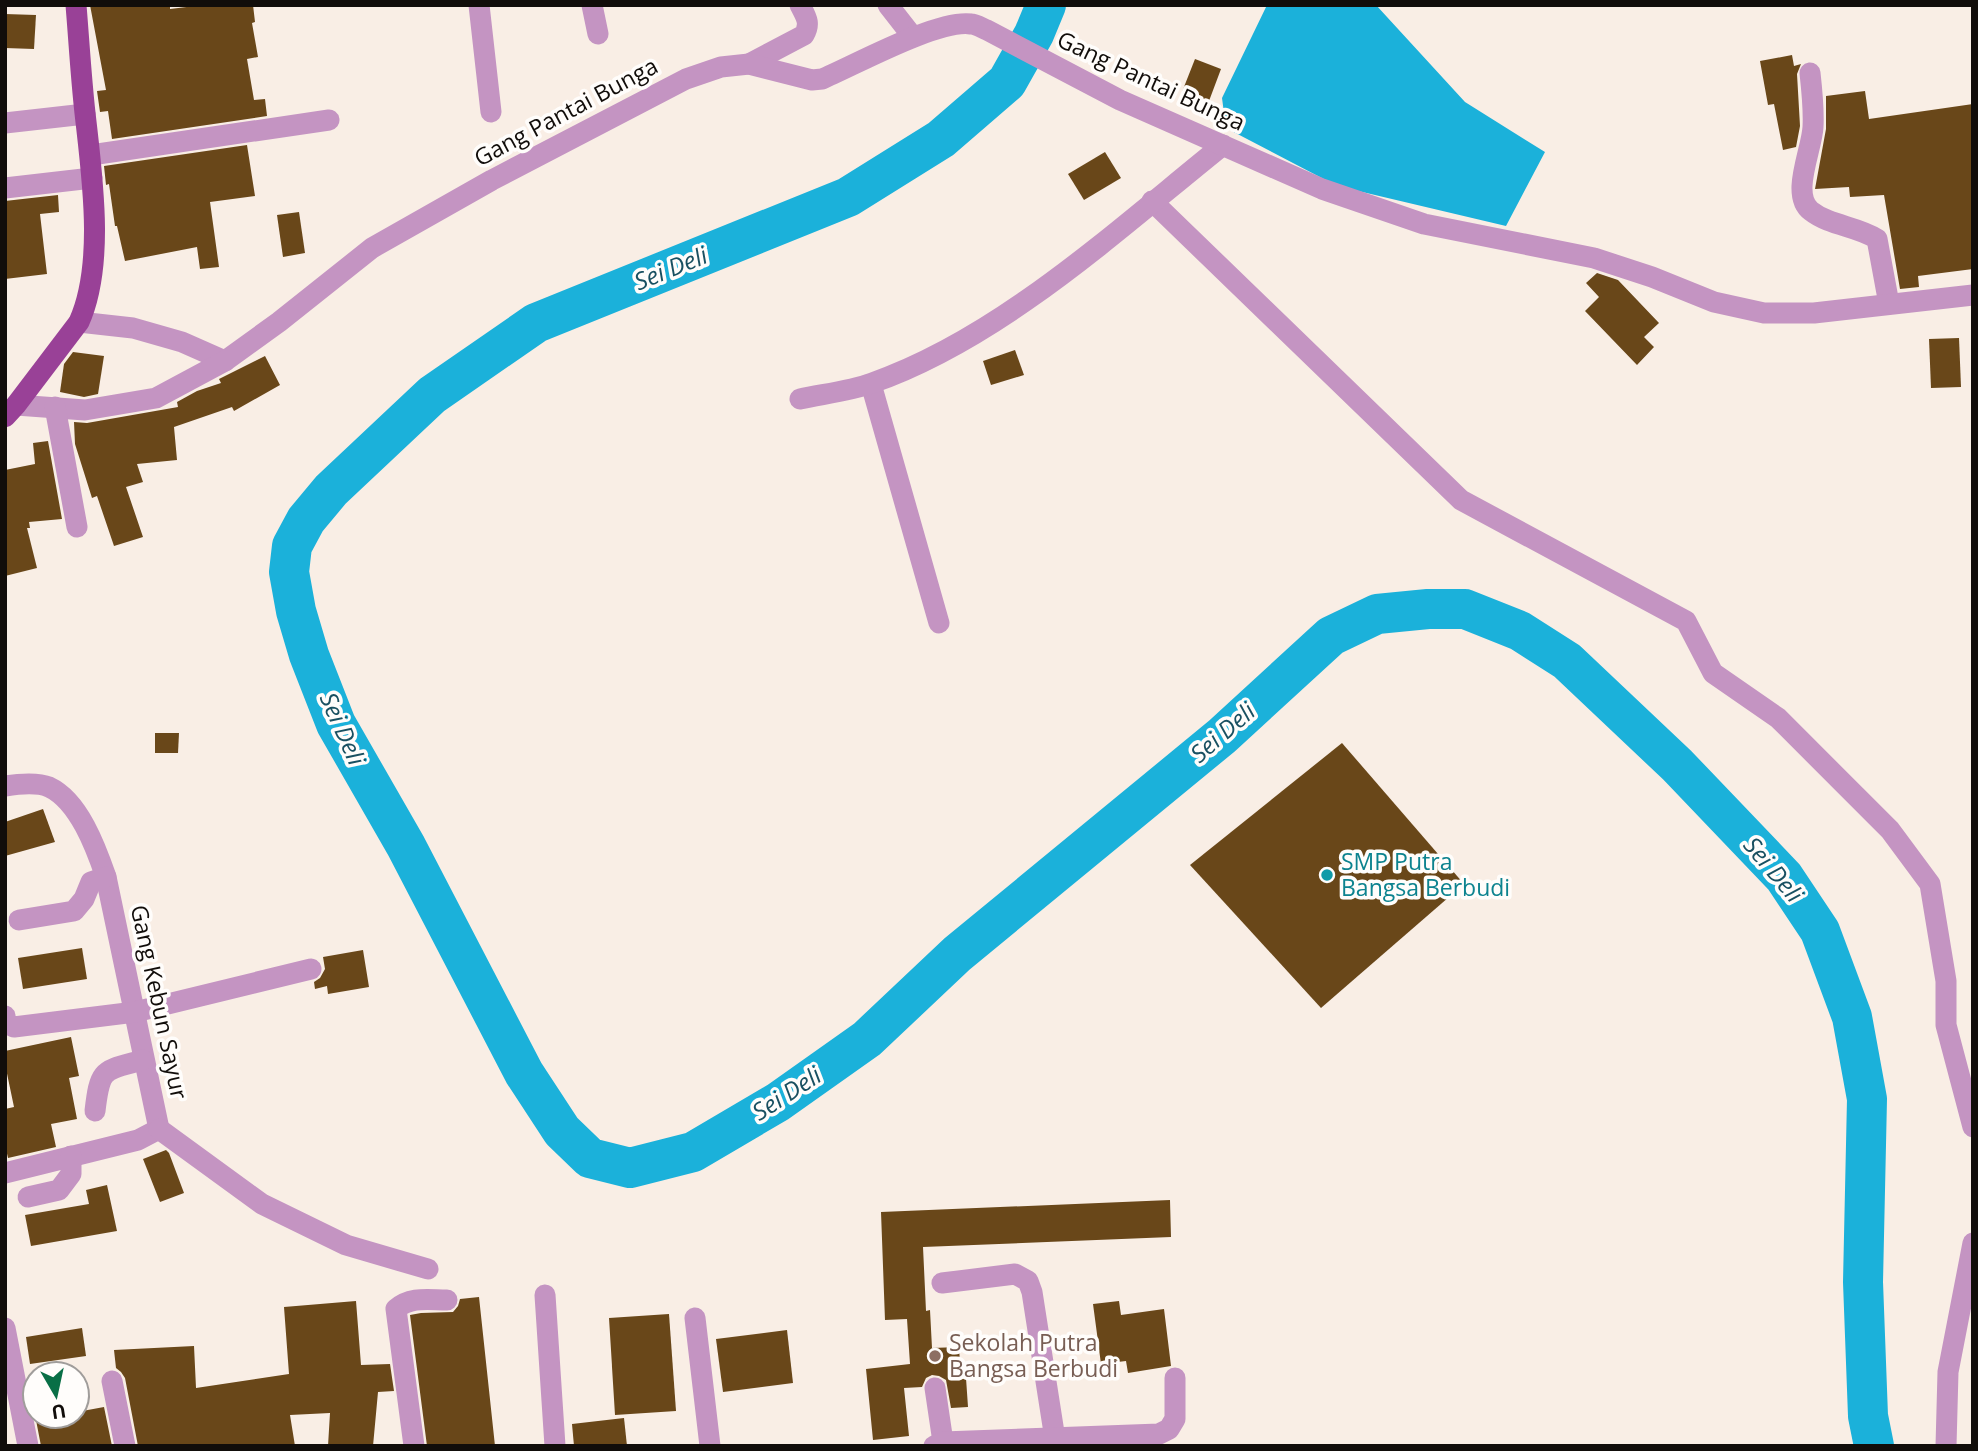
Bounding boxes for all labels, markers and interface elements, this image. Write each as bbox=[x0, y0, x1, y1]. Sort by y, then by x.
street label: Gang Pantai Bunga bbox=[1052, 23, 1251, 138]
street label: Gang Pantai Bunga bbox=[468, 49, 663, 173]
water label: Sei Deli bbox=[629, 238, 713, 297]
water label: Sei Deli bbox=[313, 687, 374, 771]
water label: Sei Deli bbox=[1182, 694, 1262, 769]
water label: Sei Deli bbox=[1737, 829, 1812, 910]
place label: SMP Putra Bangsa Berbudi bbox=[1341, 845, 1510, 903]
marker: SMP Putra Bangsa Berbudi bbox=[1319, 867, 1335, 883]
street label: Gang Kebun Sayur bbox=[124, 902, 196, 1102]
water label: Sei Deli bbox=[745, 1058, 828, 1127]
place label: Sekolah Putra Bangsa Berbudi bbox=[949, 1326, 1118, 1384]
marker: Sekolah Putra Bangsa Berbudi bbox=[927, 1348, 943, 1364]
north arrow bbox=[21, 1360, 91, 1430]
text: U bbox=[50, 1398, 68, 1426]

